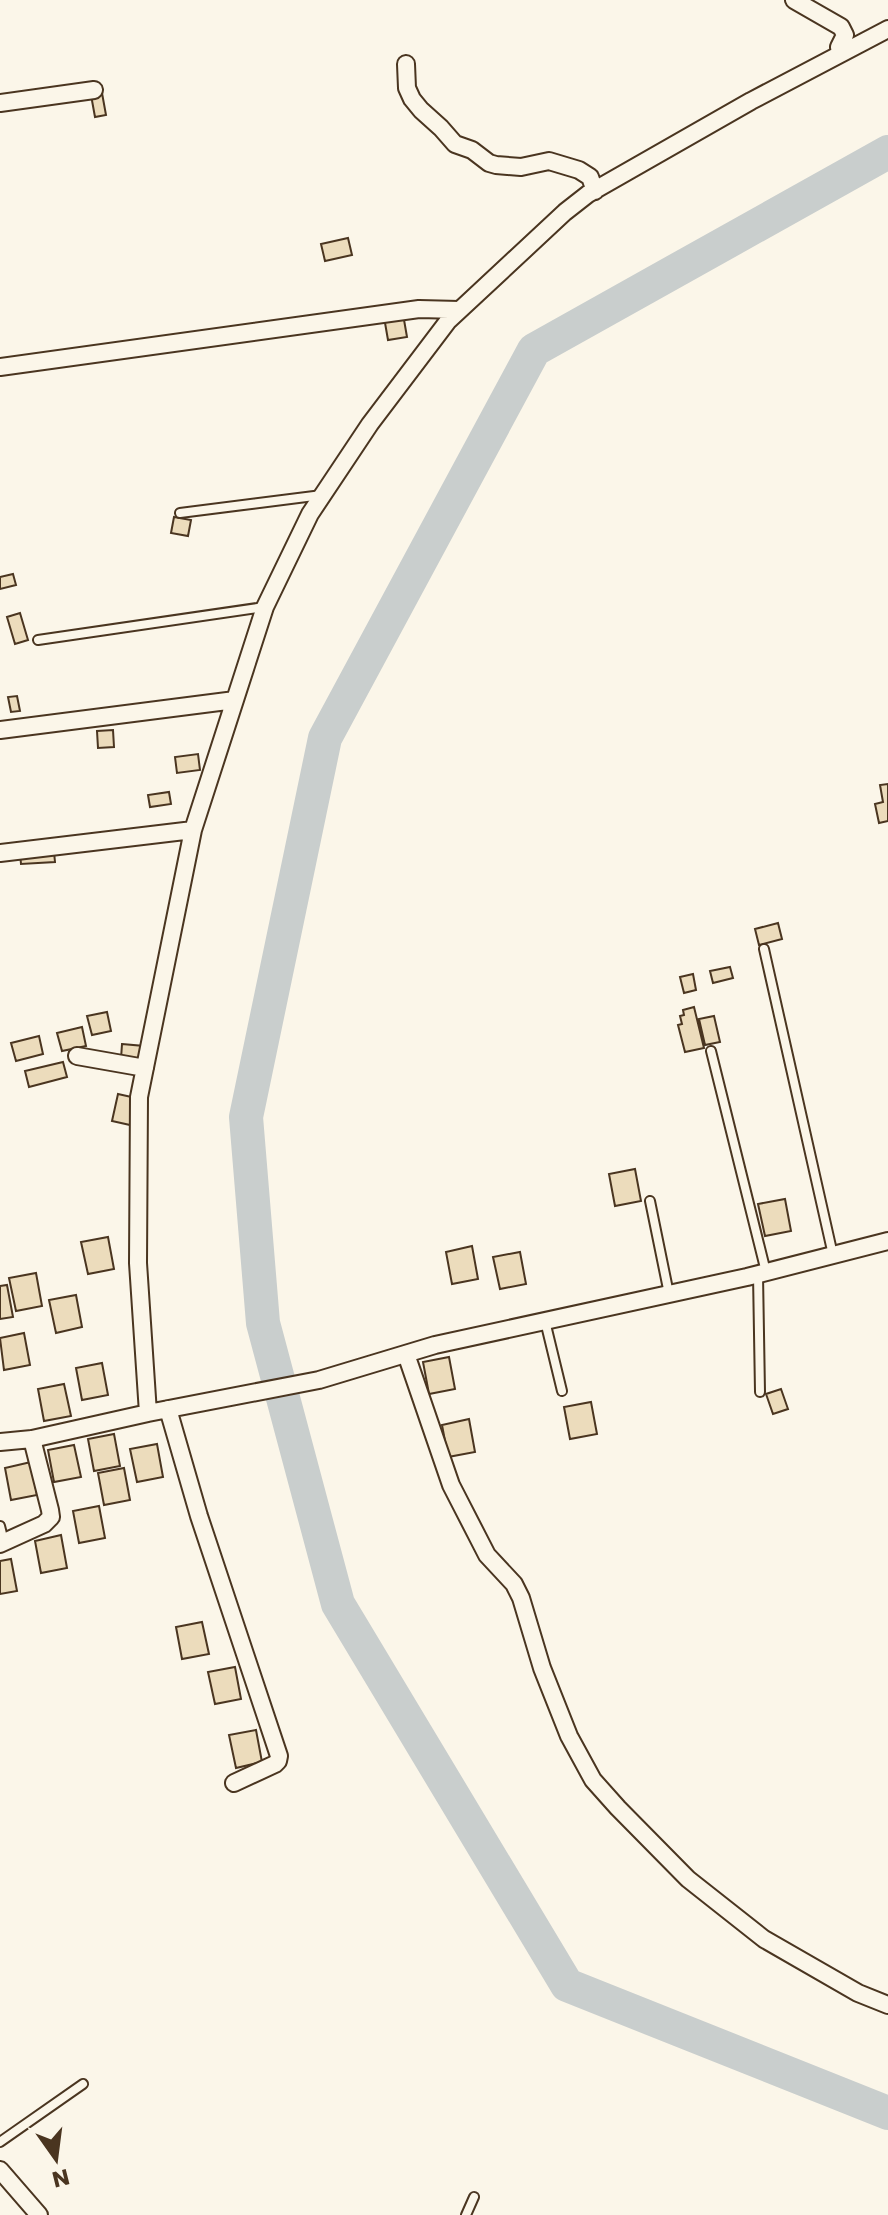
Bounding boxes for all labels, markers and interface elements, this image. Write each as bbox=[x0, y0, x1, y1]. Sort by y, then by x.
north arrow bbox=[16, 2119, 96, 2199]
text: N bbox=[49, 2161, 72, 2195]

